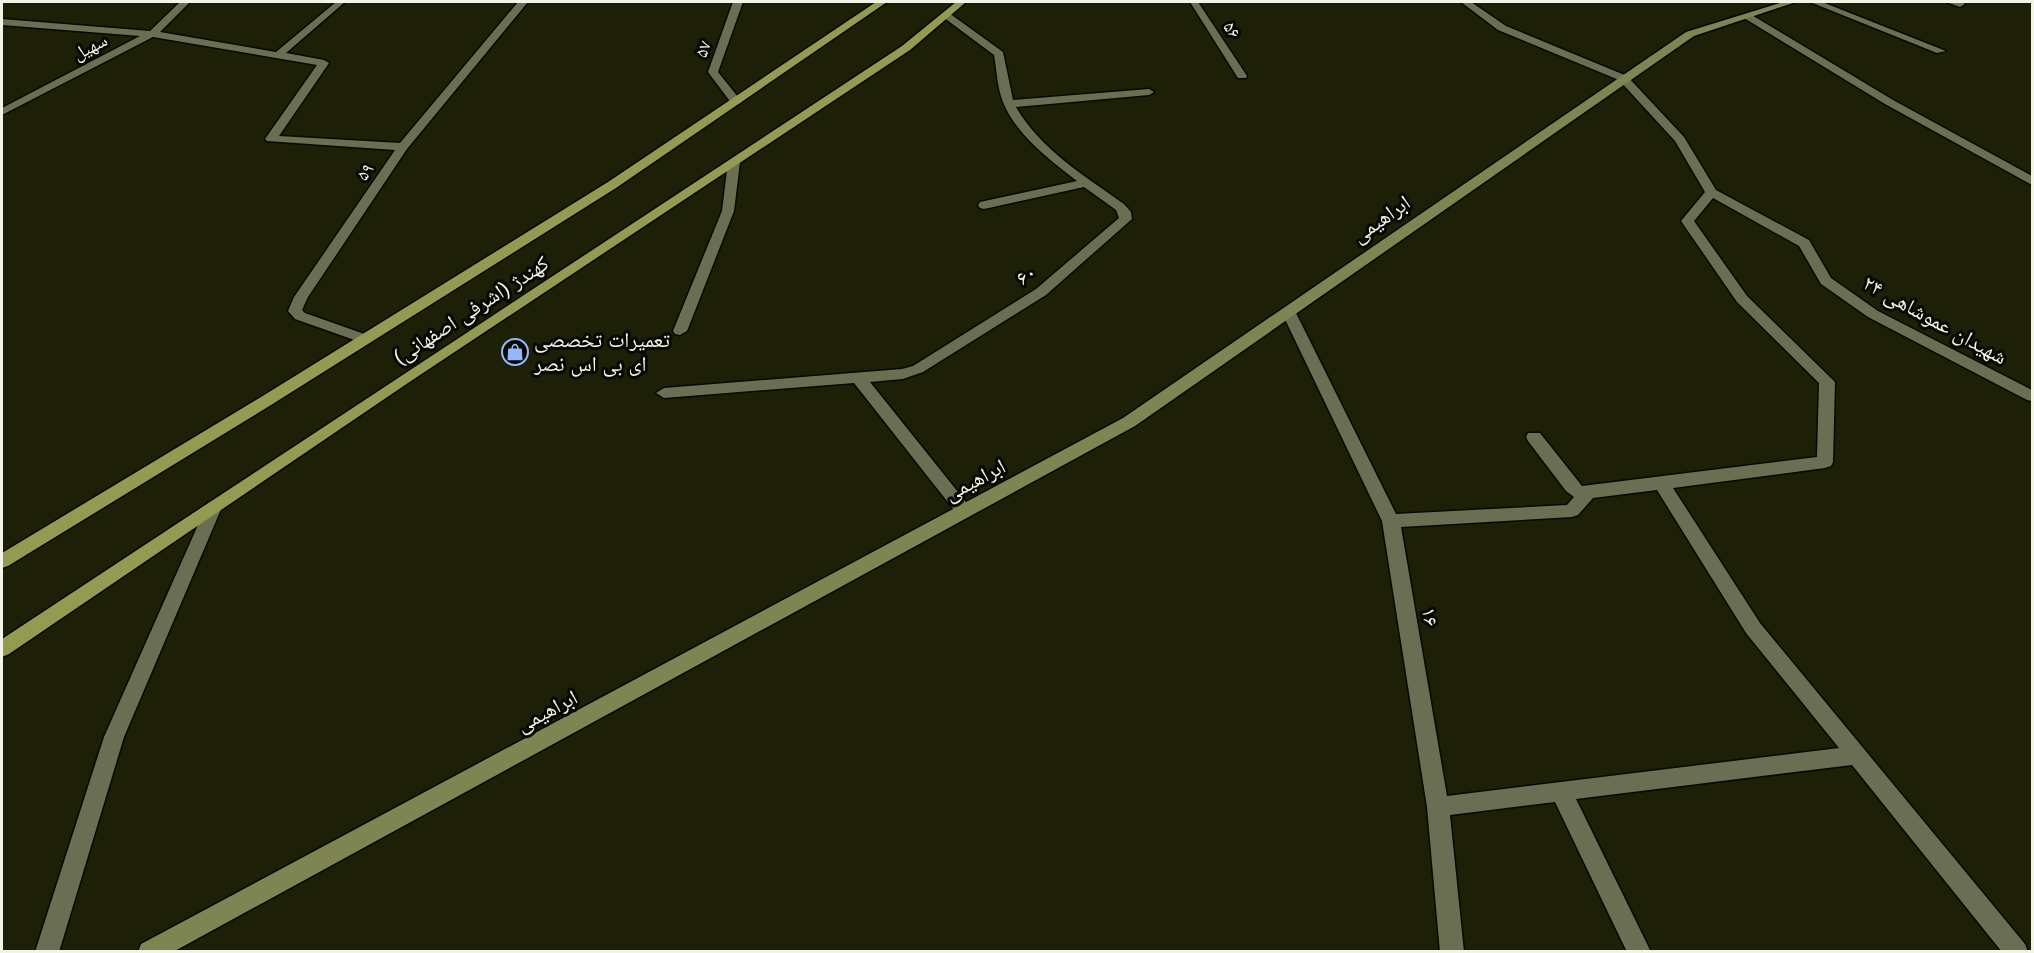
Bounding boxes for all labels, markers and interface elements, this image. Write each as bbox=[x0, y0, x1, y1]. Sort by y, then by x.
street label: ۵۶ bbox=[1219, 18, 1245, 42]
street label: سهیل bbox=[69, 30, 111, 65]
street label: ۵۷ bbox=[691, 38, 715, 60]
street label: ۵۹ bbox=[352, 160, 378, 184]
street label: ابراهیمی bbox=[1347, 190, 1415, 248]
street label: کهندژ (اشرفی اصفهانی) bbox=[389, 251, 554, 370]
street label: ۶۰ bbox=[1011, 260, 1040, 289]
street label: ۲۴ شهیدان عموشاهی bbox=[1859, 271, 2011, 370]
place label: تعمیرات تخصصی ای بی اس نصر bbox=[533, 328, 670, 377]
shop icon: تعمیرات تخصصی ای بی اس نصر bbox=[500, 337, 530, 367]
street label: ابراهیمی bbox=[940, 454, 1010, 507]
street label: ۱۶ bbox=[1418, 606, 1443, 628]
street label: ابراهیمی bbox=[512, 685, 582, 738]

